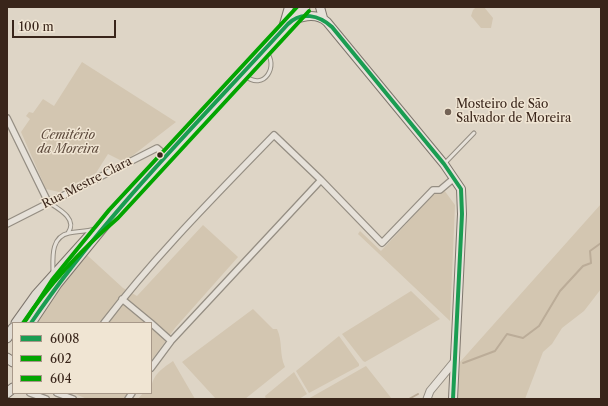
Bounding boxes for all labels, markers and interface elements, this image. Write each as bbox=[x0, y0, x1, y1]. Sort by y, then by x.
scale bar bbox=[14, 12, 118, 38]
text: 100 m bbox=[19, 19, 54, 34]
place label: Mosteiro de São Salvador de Moreira bbox=[456, 98, 571, 126]
marker: Mosteiro de São Salvador de Moreira bbox=[443, 107, 453, 117]
park label: Cemitério da Moreira bbox=[37, 129, 99, 157]
unlabelled marker bbox=[155, 150, 165, 160]
street label: Rua Mestre Clara bbox=[40, 154, 134, 212]
legend bbox=[12, 322, 152, 394]
text: 6008 bbox=[50, 331, 79, 346]
text: 602 bbox=[50, 351, 72, 366]
text: 604 bbox=[50, 371, 72, 386]

